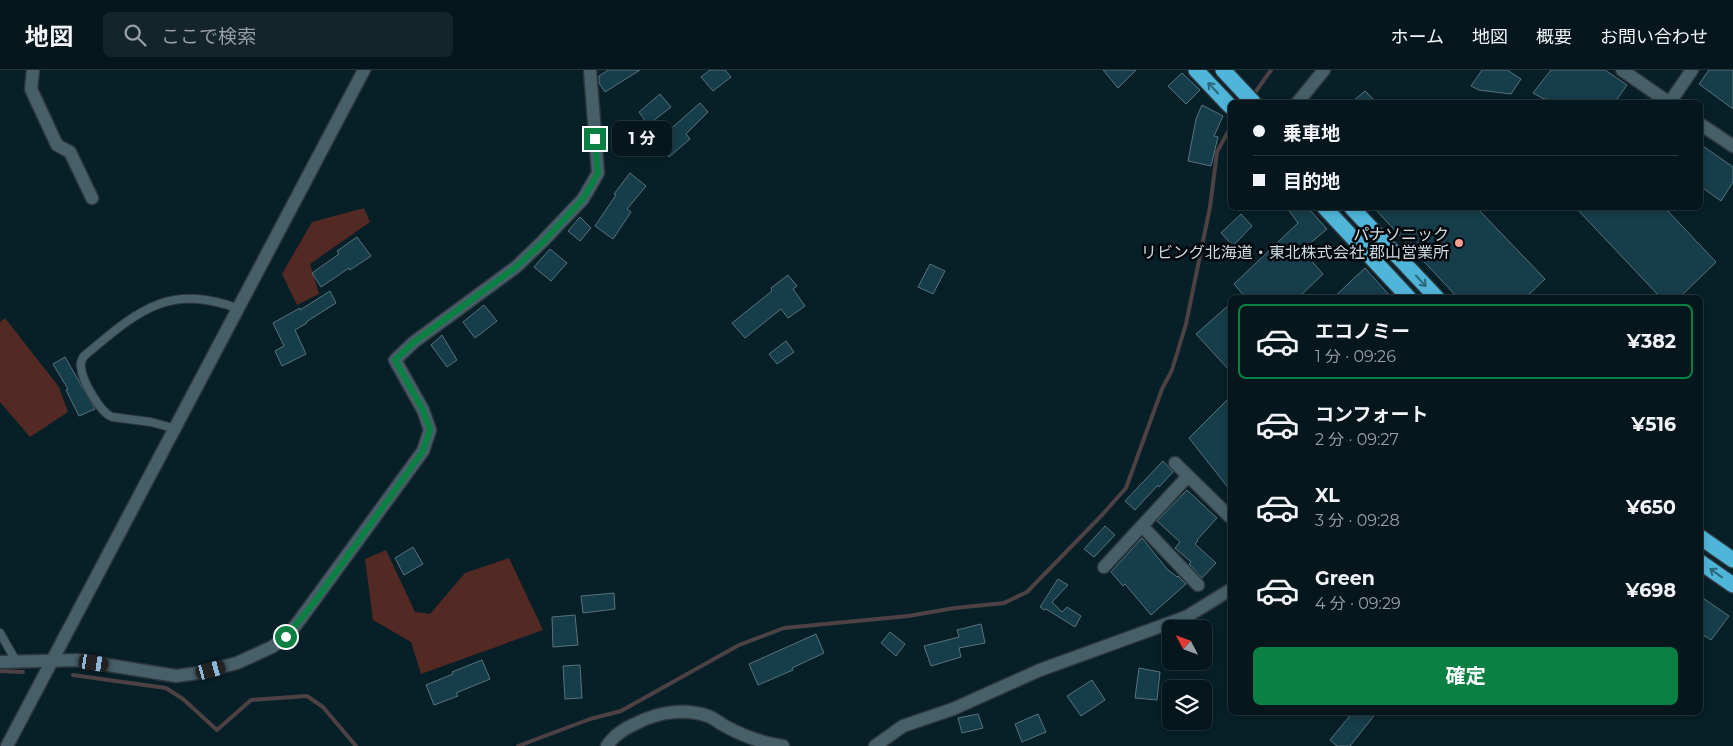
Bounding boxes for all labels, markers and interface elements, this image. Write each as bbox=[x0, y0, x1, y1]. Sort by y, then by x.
search box bbox=[103, 12, 453, 57]
icon: search bbox=[121, 21, 149, 49]
text: 地図 bbox=[25, 22, 73, 51]
text: ここで検索 bbox=[161, 25, 256, 48]
text: ホーム bbox=[1391, 26, 1444, 48]
text: 地図 bbox=[1472, 26, 1508, 48]
text: 概要 bbox=[1536, 26, 1572, 48]
text: お問い合わせ bbox=[1600, 26, 1708, 48]
one-way arrow bbox=[1207, 82, 1219, 95]
callout: 1 分 bbox=[612, 122, 672, 156]
text: 乗車地 bbox=[1283, 122, 1340, 145]
route end bbox=[584, 128, 606, 150]
text: 1 分 bbox=[629, 129, 655, 148]
text: 目的地 bbox=[1283, 170, 1340, 193]
place label: パナソニック リビング北海道・東北株式会社 郡山営業所 bbox=[1141, 225, 1449, 262]
marker: パナソニック リビング北海道・東北株式会社 郡山営業所 bbox=[1453, 237, 1465, 249]
one-way arrow bbox=[1415, 275, 1427, 287]
icon: car bbox=[1255, 319, 1300, 364]
text: エコノミー bbox=[1315, 320, 1410, 343]
text: ¥382 bbox=[1627, 330, 1676, 353]
text: 1 分 · 09:26 bbox=[1315, 347, 1396, 366]
icon: car bbox=[1255, 402, 1300, 447]
text: コンフォート bbox=[1315, 403, 1428, 426]
text: ¥516 bbox=[1631, 413, 1676, 436]
text: 2 分 · 09:27 bbox=[1315, 430, 1399, 449]
text: XL bbox=[1315, 484, 1340, 507]
icon: car bbox=[1255, 485, 1300, 530]
text: ¥650 bbox=[1626, 496, 1676, 519]
text: 3 分 · 09:28 bbox=[1315, 511, 1400, 530]
text: Green bbox=[1315, 567, 1375, 590]
icon: car bbox=[1255, 568, 1300, 613]
one-way arrow bbox=[1710, 568, 1724, 578]
text: ¥698 bbox=[1626, 579, 1676, 602]
text: 4 分 · 09:29 bbox=[1315, 594, 1401, 613]
north arrow bbox=[1162, 620, 1212, 670]
map controls bbox=[1162, 620, 1212, 730]
route start bbox=[275, 626, 297, 648]
button: 確定 bbox=[1253, 647, 1678, 705]
car bbox=[78, 653, 109, 673]
car bbox=[194, 659, 227, 681]
button: layers bbox=[1162, 680, 1212, 730]

